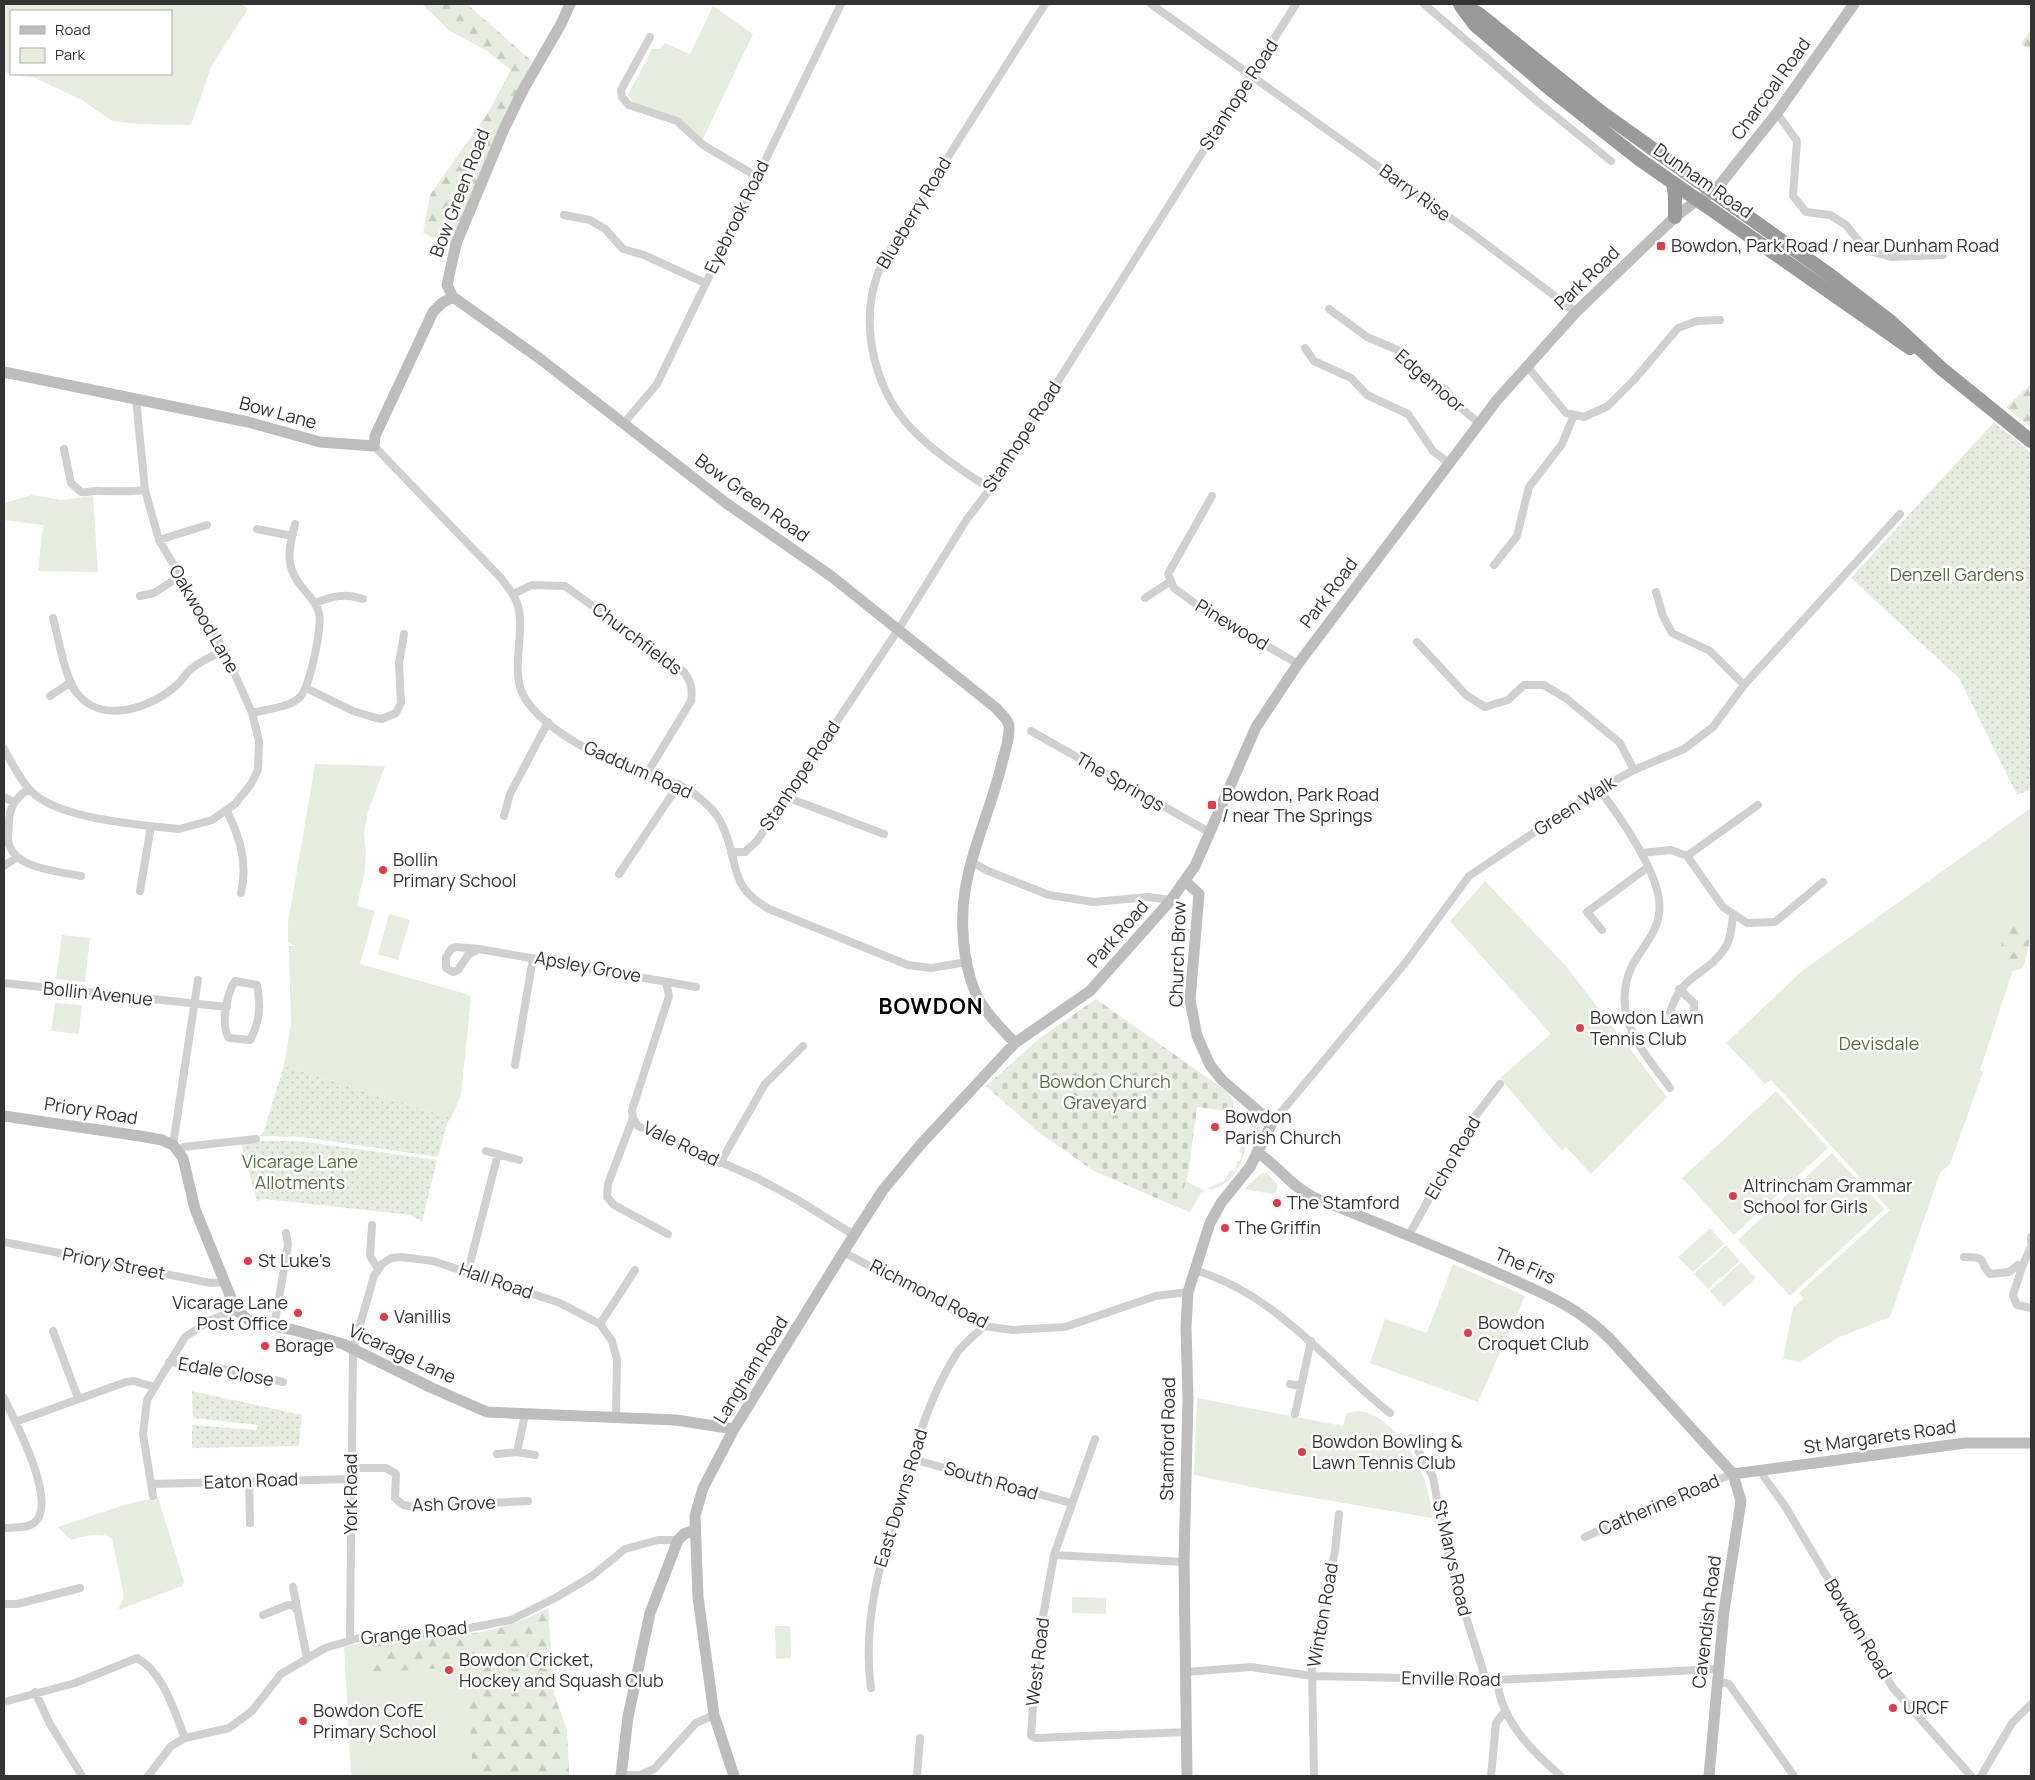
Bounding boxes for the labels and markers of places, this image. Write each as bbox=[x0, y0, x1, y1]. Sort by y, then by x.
place label: Bowdon, Park Road / near Dunham Road bbox=[1671, 233, 1999, 257]
marker: Bowdon, Park Road / near Dunham Road bbox=[1655, 240, 1667, 252]
place label: Bowdon, Park Road / near The Springs bbox=[1222, 782, 1379, 827]
marker: Bowdon, Park Road / near The Springs bbox=[1206, 799, 1218, 811]
place label: Bollin Primary School bbox=[393, 847, 517, 892]
marker: Bollin Primary School bbox=[377, 864, 389, 876]
place label: Bowdon Lawn Tennis Club bbox=[1590, 1005, 1704, 1050]
marker: Bowdon Lawn Tennis Club bbox=[1574, 1022, 1586, 1034]
place label: Bowdon Parish Church bbox=[1225, 1104, 1341, 1149]
marker: Bowdon Parish Church bbox=[1209, 1121, 1221, 1133]
place label: Altrincham Grammar School for Girls bbox=[1743, 1173, 1913, 1218]
place label: The Stamford bbox=[1287, 1190, 1400, 1214]
marker: Altrincham Grammar School for Girls bbox=[1727, 1190, 1739, 1202]
marker: The Stamford bbox=[1271, 1197, 1283, 1209]
place label: The Griffin bbox=[1235, 1215, 1321, 1239]
marker: The Griffin bbox=[1219, 1222, 1231, 1234]
place label: St Luke's bbox=[258, 1248, 331, 1272]
marker: St Luke's bbox=[242, 1255, 254, 1267]
place label: Vicarage Lane Post Office bbox=[172, 1290, 288, 1335]
place label: Vanillis bbox=[394, 1304, 451, 1328]
marker: Vicarage Lane Post Office bbox=[292, 1307, 304, 1319]
place label: Bowdon Croquet Club bbox=[1478, 1310, 1589, 1355]
marker: Vanillis bbox=[378, 1311, 390, 1323]
marker: Bowdon Croquet Club bbox=[1462, 1327, 1474, 1339]
place label: Borage bbox=[275, 1333, 334, 1357]
marker: Borage bbox=[259, 1340, 271, 1352]
place label: Bowdon Bowling & Lawn Tennis Club bbox=[1312, 1429, 1463, 1474]
marker: Bowdon Bowling & Lawn Tennis Club bbox=[1296, 1446, 1308, 1458]
place label: Bowdon Cricket, Hockey and Squash Club bbox=[459, 1647, 664, 1692]
marker: Bowdon Cricket, Hockey and Squash Club bbox=[443, 1664, 455, 1676]
place label: URCF bbox=[1903, 1695, 1949, 1719]
place label: Bowdon CofE Primary School bbox=[313, 1698, 437, 1743]
marker: URCF bbox=[1887, 1702, 1899, 1714]
marker: Bowdon CofE Primary School bbox=[297, 1715, 309, 1727]

